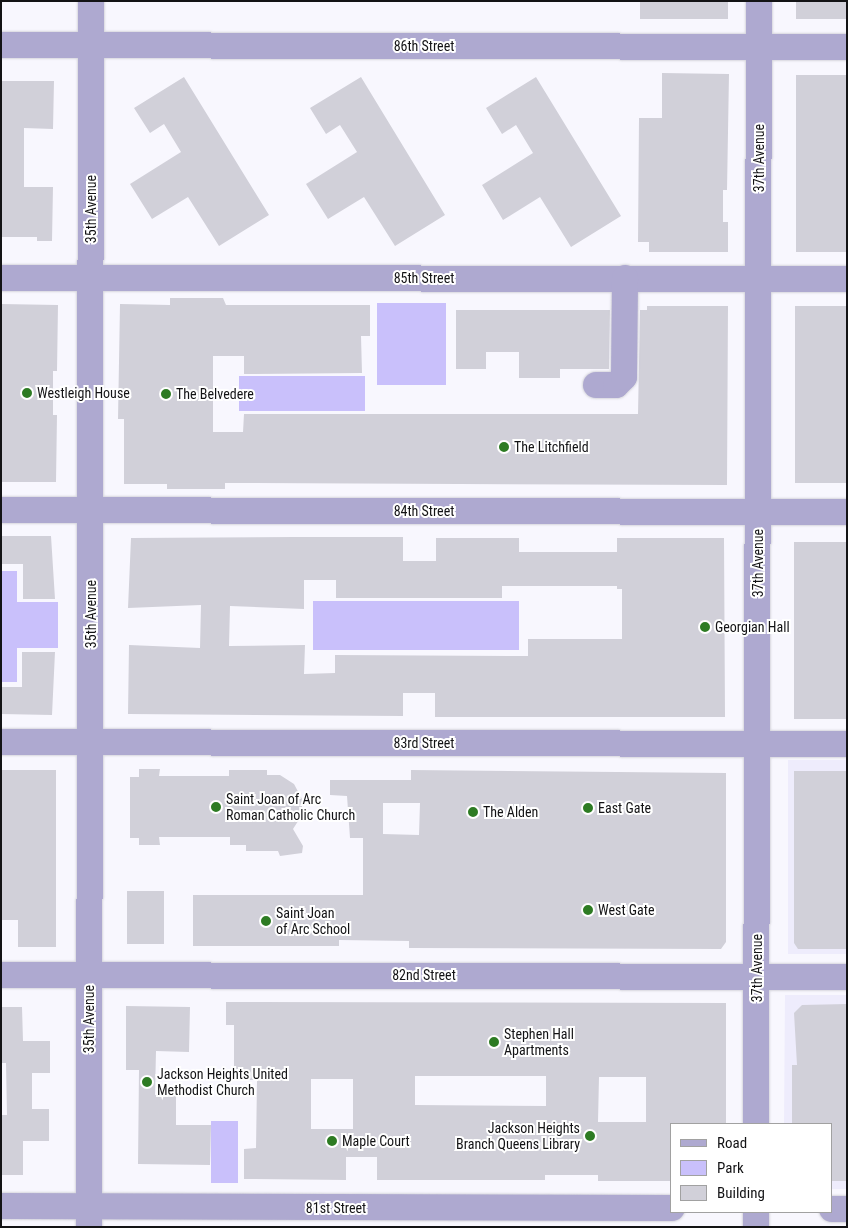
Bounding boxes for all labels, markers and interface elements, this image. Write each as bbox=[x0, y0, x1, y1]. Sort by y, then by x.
street label: 86th Street bbox=[394, 38, 454, 54]
street label: 37th Avenue bbox=[751, 124, 767, 192]
street label: 35th Avenue bbox=[83, 175, 99, 243]
street label: 85th Street bbox=[394, 270, 454, 286]
place label: Westleigh House bbox=[37, 385, 130, 401]
place label: The Belvedere bbox=[176, 386, 254, 402]
marker: Westleigh House bbox=[21, 387, 33, 399]
marker: The Belvedere bbox=[160, 388, 172, 400]
place label: The Litchfield bbox=[514, 439, 589, 455]
marker: The Litchfield bbox=[498, 441, 510, 453]
street label: 84th Street bbox=[394, 503, 454, 519]
street label: 37th Avenue bbox=[750, 529, 766, 597]
street label: 35th Avenue bbox=[83, 580, 99, 648]
place label: Georgian Hall bbox=[715, 619, 790, 635]
marker: Georgian Hall bbox=[699, 621, 711, 633]
street label: 83rd Street bbox=[394, 735, 454, 751]
place label: Saint Joan of Arc Roman Catholic Church bbox=[226, 791, 355, 824]
place label: East Gate bbox=[598, 800, 651, 816]
marker: Saint Joan of Arc Roman Catholic Church bbox=[210, 801, 222, 813]
marker: East Gate bbox=[582, 802, 594, 814]
place label: The Alden bbox=[483, 804, 538, 820]
marker: The Alden bbox=[467, 806, 479, 818]
place label: West Gate bbox=[598, 902, 654, 918]
marker: West Gate bbox=[582, 904, 594, 916]
place label: Saint Joan of Arc School bbox=[276, 905, 350, 938]
marker: Saint Joan of Arc School bbox=[260, 915, 272, 927]
street label: 37th Avenue bbox=[749, 934, 765, 1002]
street label: 82nd Street bbox=[392, 967, 456, 983]
street label: 35th Avenue bbox=[81, 985, 97, 1053]
place label: Stephen Hall Apartments bbox=[504, 1026, 574, 1058]
marker: Stephen Hall Apartments bbox=[488, 1036, 500, 1048]
place label: Jackson Heights United Methodist Church bbox=[157, 1066, 288, 1098]
marker: Jackson Heights United Methodist Church bbox=[141, 1076, 153, 1088]
place label: Jackson Heights Branch Queens Library bbox=[456, 1120, 580, 1152]
legend bbox=[670, 1123, 833, 1213]
marker: Jackson Heights Branch Queens Library bbox=[584, 1130, 596, 1142]
place label: Maple Court bbox=[342, 1133, 410, 1149]
text: Road bbox=[717, 1134, 747, 1152]
marker: Maple Court bbox=[326, 1135, 338, 1147]
text: Park bbox=[717, 1159, 744, 1177]
text: Building bbox=[717, 1184, 765, 1202]
street label: 81st Street bbox=[306, 1200, 366, 1216]

